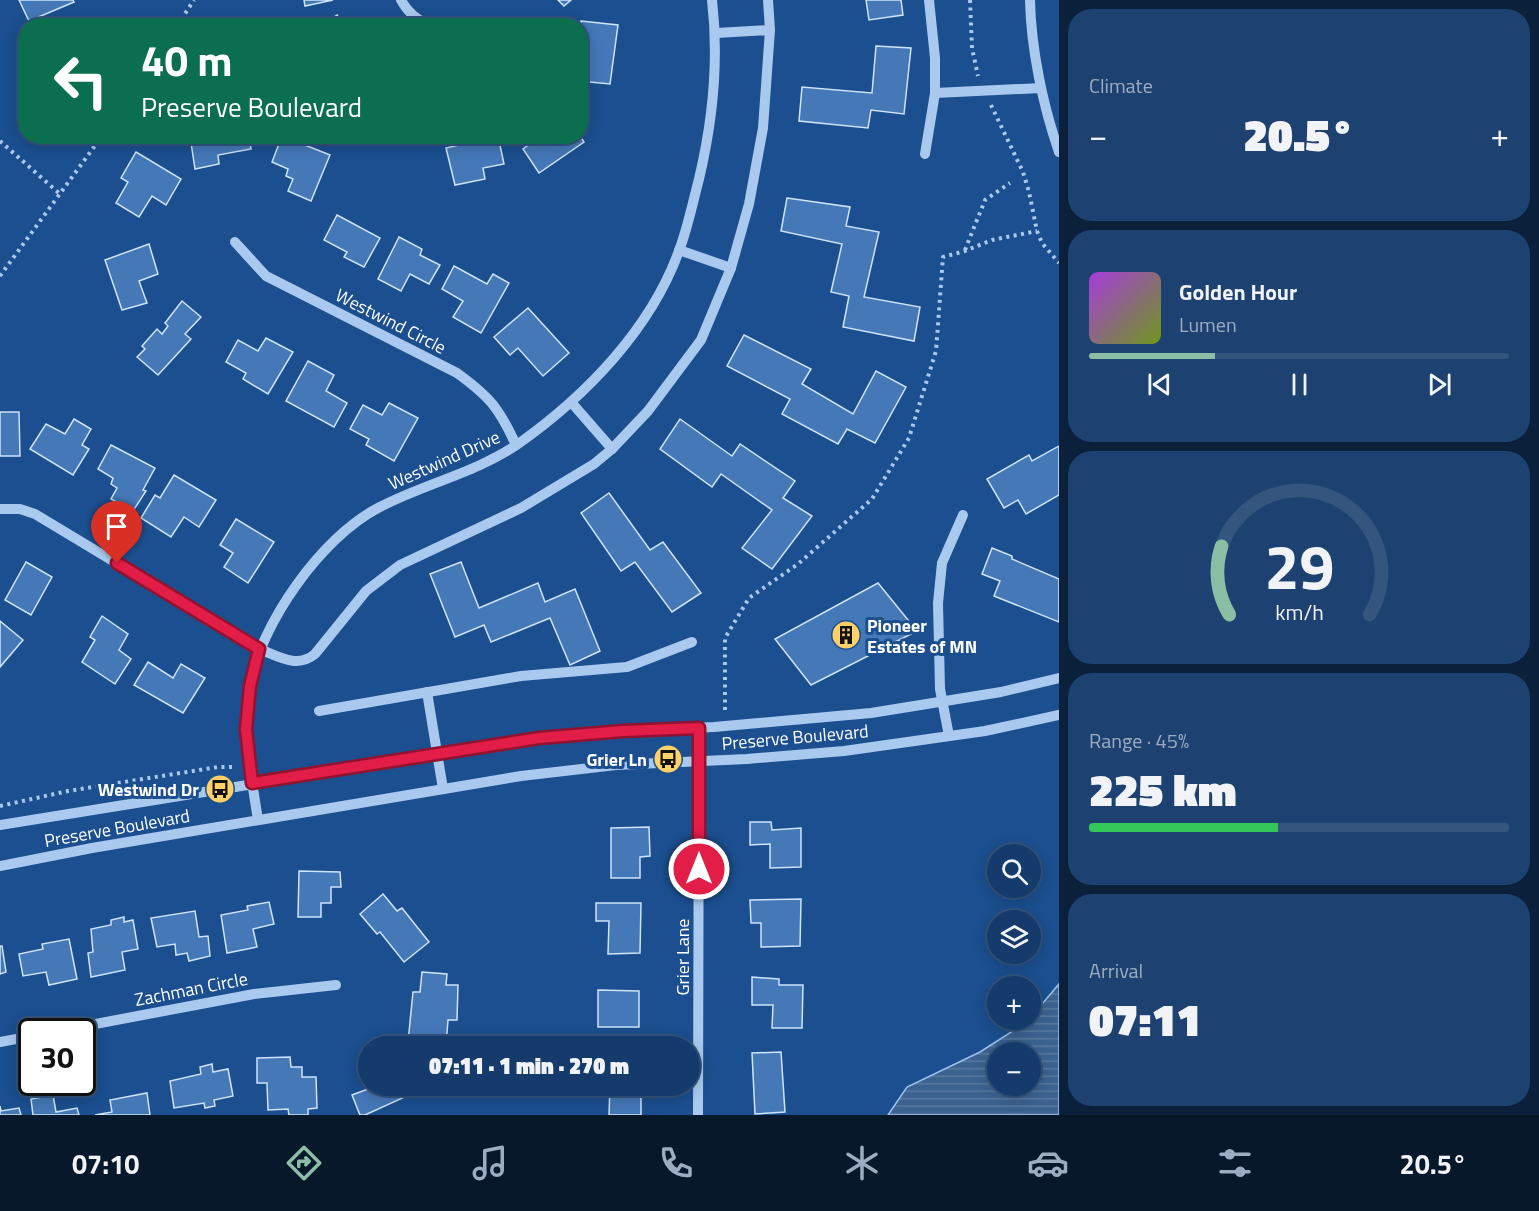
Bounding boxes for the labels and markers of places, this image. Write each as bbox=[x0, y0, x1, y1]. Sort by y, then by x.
pin bbox=[91, 501, 142, 563]
place label: Pioneer Estates of MN bbox=[867, 612, 977, 660]
building icon: Pioneer Estates of MN bbox=[830, 619, 862, 651]
bus stop icon: Grier Ln bbox=[652, 743, 684, 775]
place label: Grier Ln bbox=[586, 746, 647, 773]
bus stop icon: Westwind Dr bbox=[204, 773, 236, 805]
place label: Westwind Dr bbox=[98, 776, 199, 803]

